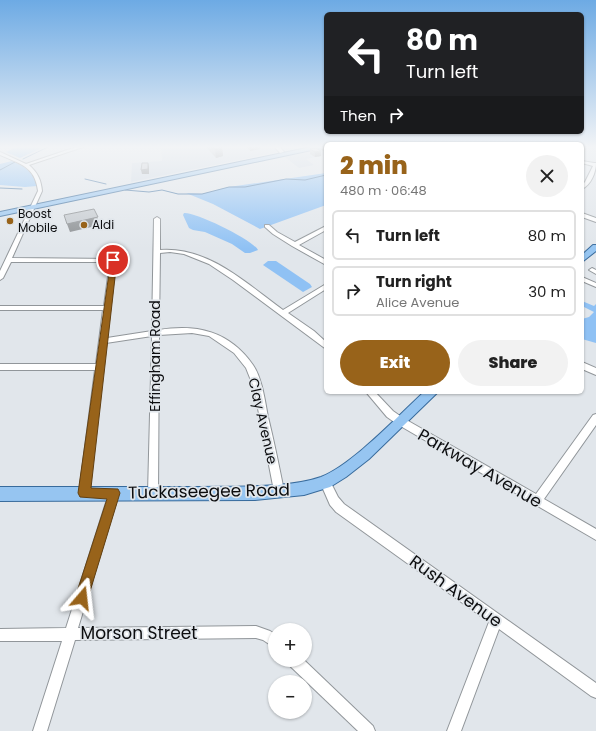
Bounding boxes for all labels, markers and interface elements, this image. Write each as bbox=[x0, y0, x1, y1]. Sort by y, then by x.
text: 80 m bbox=[406, 21, 478, 60]
icon: left bbox=[340, 28, 392, 80]
text: Turn left bbox=[406, 59, 478, 84]
icon: right bbox=[385, 104, 407, 126]
text: Then bbox=[340, 105, 377, 126]
text: 2 min bbox=[340, 149, 408, 182]
button: close bbox=[526, 155, 568, 197]
text: 480 m · 06:48 bbox=[340, 181, 427, 200]
place label: Boost Mobile bbox=[18, 205, 57, 236]
marker: Boost Mobile bbox=[5, 216, 15, 226]
place label: Aldi bbox=[92, 216, 114, 233]
marker: Aldi bbox=[79, 220, 89, 230]
icon: left bbox=[342, 224, 364, 246]
text: Turn left bbox=[376, 225, 440, 246]
text: 80 m bbox=[528, 225, 566, 246]
pin bbox=[96, 243, 130, 277]
icon: arrive bbox=[102, 249, 124, 271]
text: Turn right bbox=[376, 271, 452, 292]
icon: right bbox=[342, 280, 364, 302]
text: 30 m bbox=[528, 281, 566, 302]
text: Alice Avenue bbox=[376, 293, 459, 312]
street label: Effingham Road bbox=[145, 300, 165, 412]
button: Exit bbox=[340, 340, 450, 386]
button: Share bbox=[458, 340, 568, 386]
street label: Clay Avenue bbox=[243, 376, 283, 466]
street label: Parkway Avenue bbox=[413, 423, 547, 513]
street label: Tuckaseegee Road bbox=[128, 478, 290, 504]
street label: Rush Avenue bbox=[405, 549, 507, 633]
position arrow bbox=[61, 577, 103, 619]
street label: Morson Street bbox=[81, 621, 197, 645]
map controls bbox=[268, 623, 312, 719]
button: + bbox=[268, 623, 312, 667]
button: − bbox=[268, 675, 312, 719]

